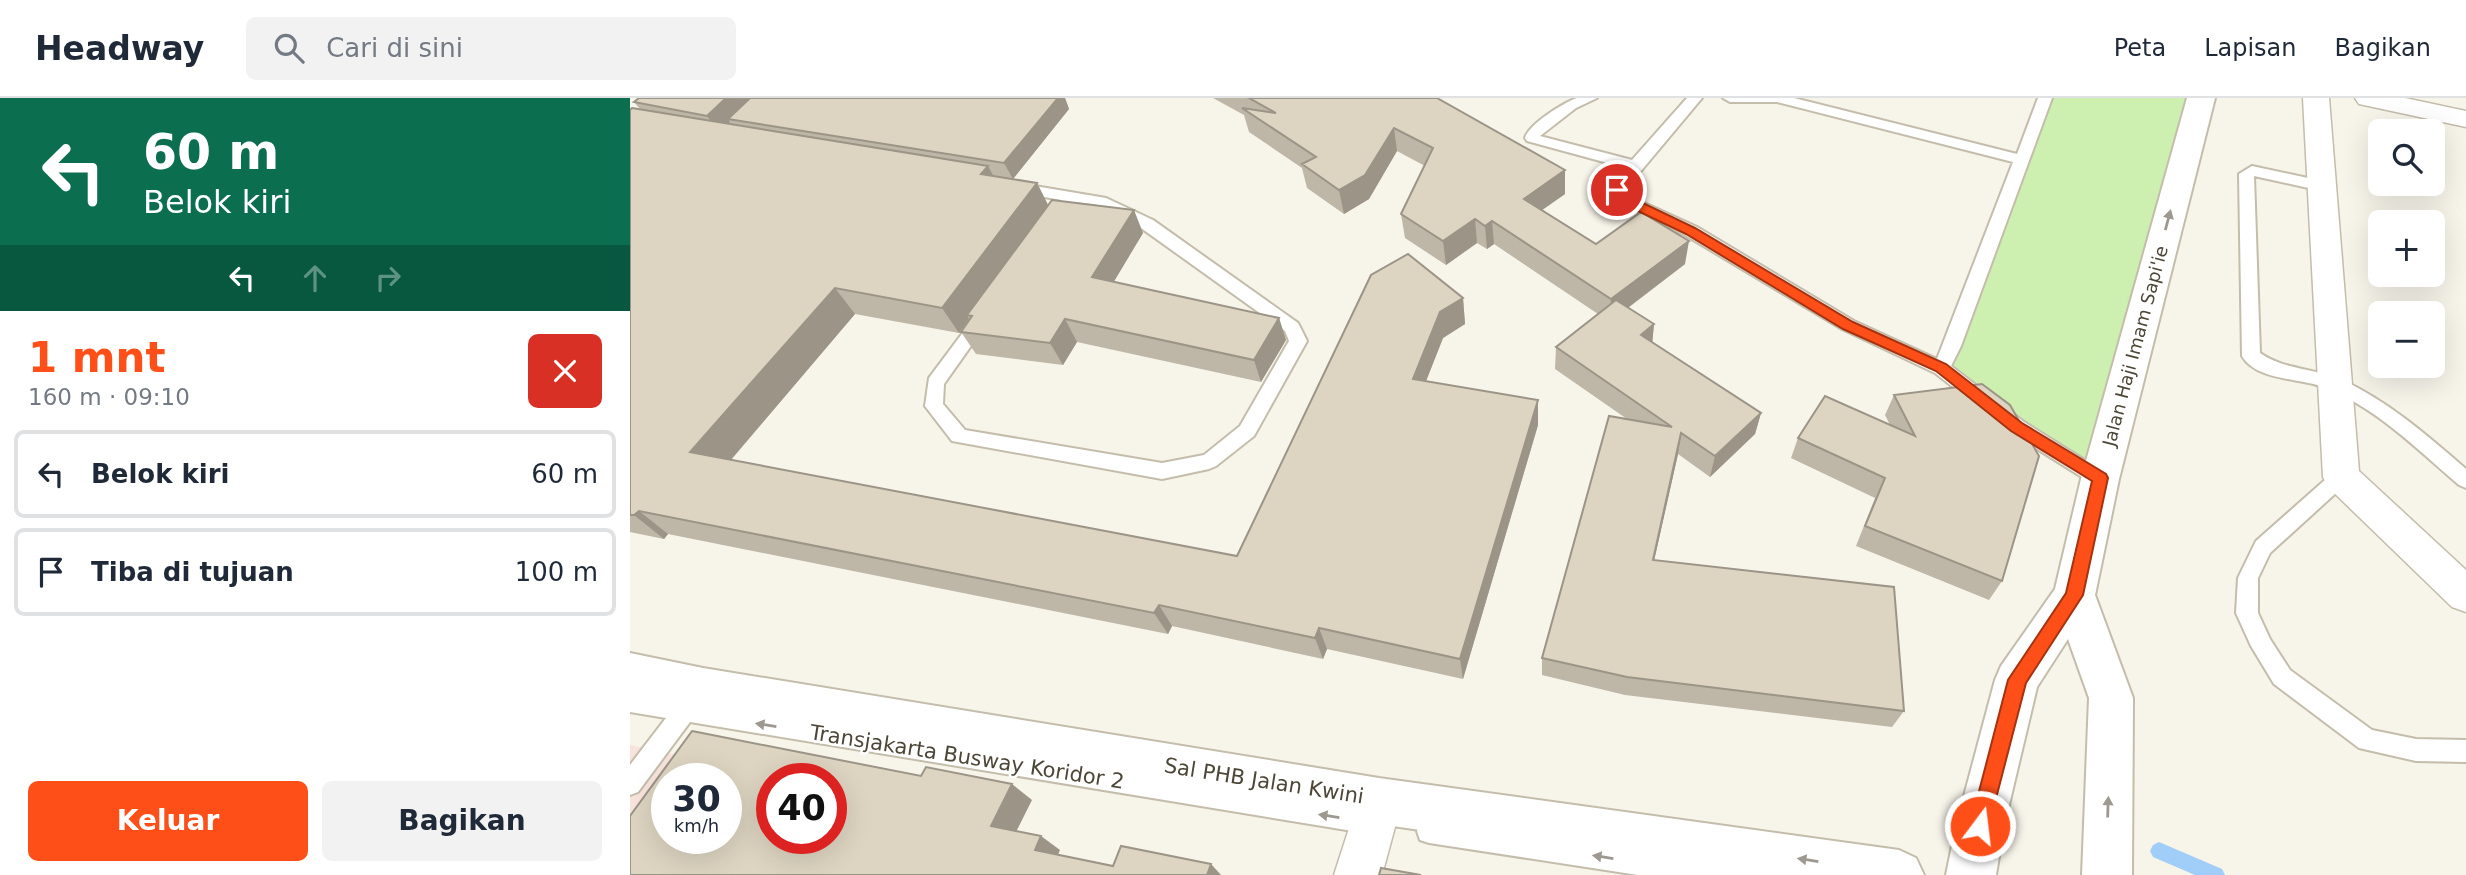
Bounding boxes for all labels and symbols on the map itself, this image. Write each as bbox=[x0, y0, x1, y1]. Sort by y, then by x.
pin bbox=[1587, 160, 1647, 220]
one-way arrow bbox=[2164, 209, 2174, 230]
street label: Jalan Haji Imam Sapi'ie bbox=[2098, 243, 2172, 450]
one-way arrow bbox=[755, 719, 777, 730]
street label: Transjakarta Busway Koridor 2 bbox=[807, 720, 1126, 794]
street label: Sal PHB Jalan Kwini bbox=[1162, 753, 1366, 809]
speed limit sign: 40 bbox=[756, 763, 847, 854]
position arrow bbox=[1943, 789, 2017, 863]
one-way arrow bbox=[2102, 796, 2114, 818]
one-way arrow bbox=[1318, 810, 1340, 821]
one-way arrow bbox=[1592, 852, 1614, 863]
one-way arrow bbox=[1797, 854, 1819, 865]

